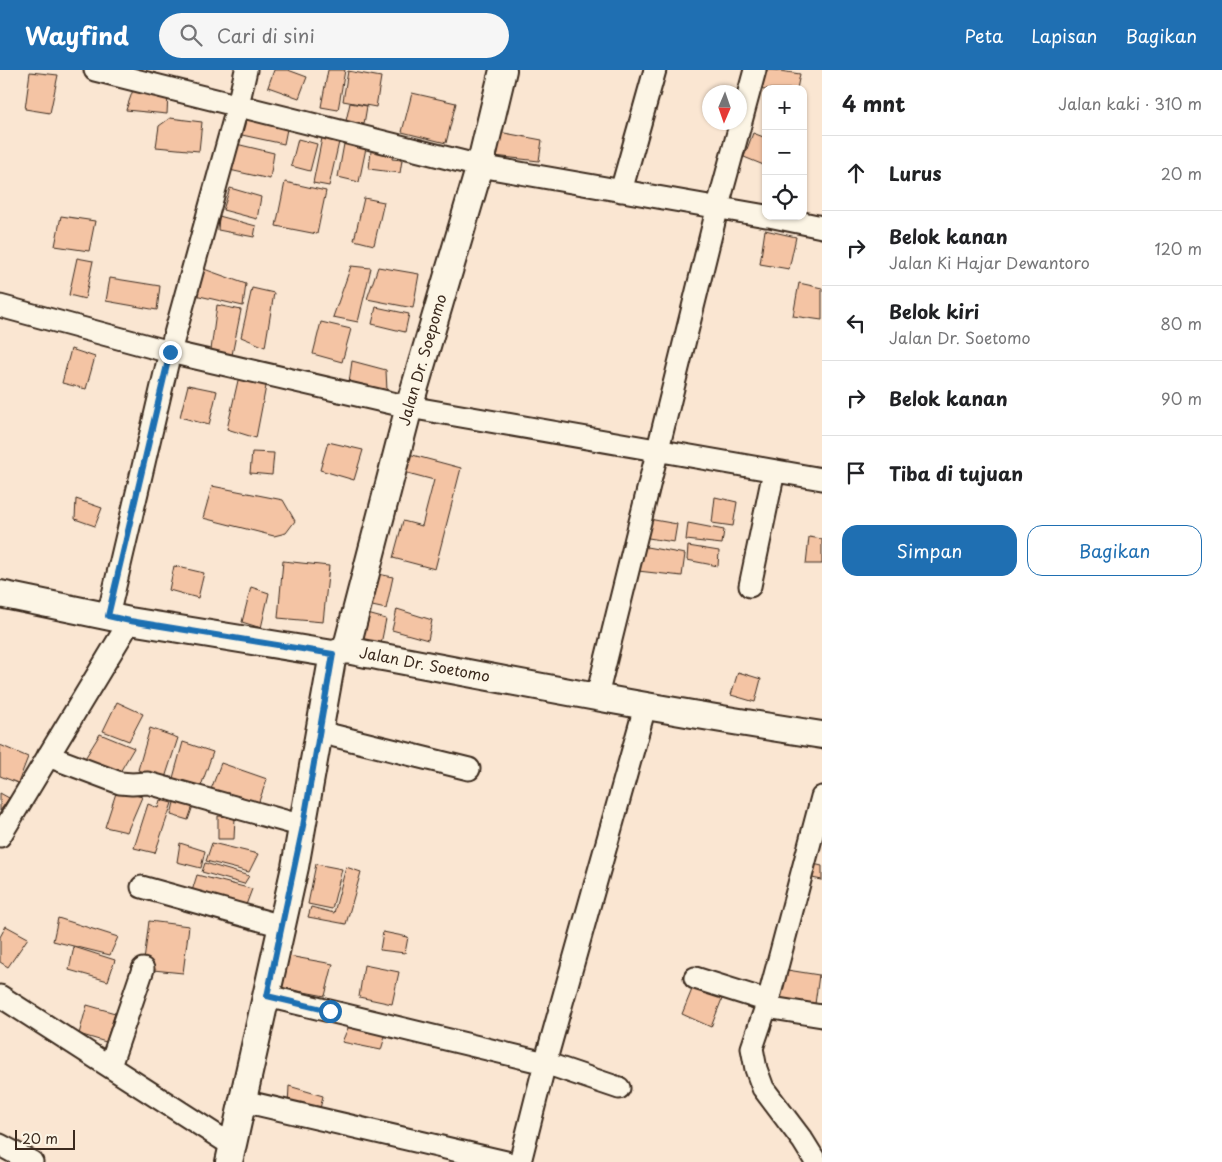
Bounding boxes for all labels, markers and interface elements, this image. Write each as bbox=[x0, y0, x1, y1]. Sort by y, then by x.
search box bbox=[159, 13, 509, 58]
text: Wayfind bbox=[25, 17, 129, 53]
icon: search bbox=[177, 21, 205, 49]
text: Cari di sini bbox=[217, 21, 315, 49]
text: Peta bbox=[965, 22, 1003, 49]
text: Lapisan bbox=[1031, 22, 1097, 49]
text: Bagikan bbox=[1125, 22, 1197, 49]
north arrow bbox=[702, 85, 747, 130]
map controls bbox=[762, 85, 807, 220]
button: + bbox=[762, 85, 807, 130]
text: 4 mnt bbox=[842, 87, 906, 119]
text: Jalan kaki · 310 m bbox=[1058, 91, 1202, 115]
button: − bbox=[762, 130, 807, 175]
icon: ahead bbox=[842, 159, 870, 187]
text: Lurus bbox=[889, 159, 942, 187]
text: 20 m bbox=[1161, 161, 1202, 185]
button: locate bbox=[762, 175, 807, 220]
text: Belok kanan bbox=[889, 222, 1008, 250]
icon: right bbox=[842, 234, 870, 262]
text: 120 m bbox=[1155, 236, 1202, 260]
text: Jalan Ki Hajar Dewantoro bbox=[889, 250, 1090, 274]
street label: Jalan Dr. Soepomo bbox=[392, 291, 452, 428]
text: Belok kiri bbox=[889, 297, 979, 325]
icon: left bbox=[842, 309, 870, 337]
text: 80 m bbox=[1160, 311, 1202, 335]
text: Jalan Dr. Soetomo bbox=[889, 325, 1030, 349]
route end bbox=[159, 341, 182, 364]
icon: right bbox=[842, 384, 870, 412]
text: Belok kanan bbox=[889, 384, 1008, 412]
text: 90 m bbox=[1161, 386, 1202, 410]
icon: arrive bbox=[842, 459, 870, 487]
text: Tiba di tujuan bbox=[889, 459, 1023, 487]
button: Simpan bbox=[842, 525, 1017, 576]
button: Bagikan bbox=[1027, 525, 1202, 576]
street label: Jalan Dr. Soetomo bbox=[357, 640, 492, 687]
route start bbox=[319, 1000, 342, 1023]
scale bar bbox=[15, 1127, 75, 1150]
text: 20 m bbox=[22, 1128, 58, 1149]

